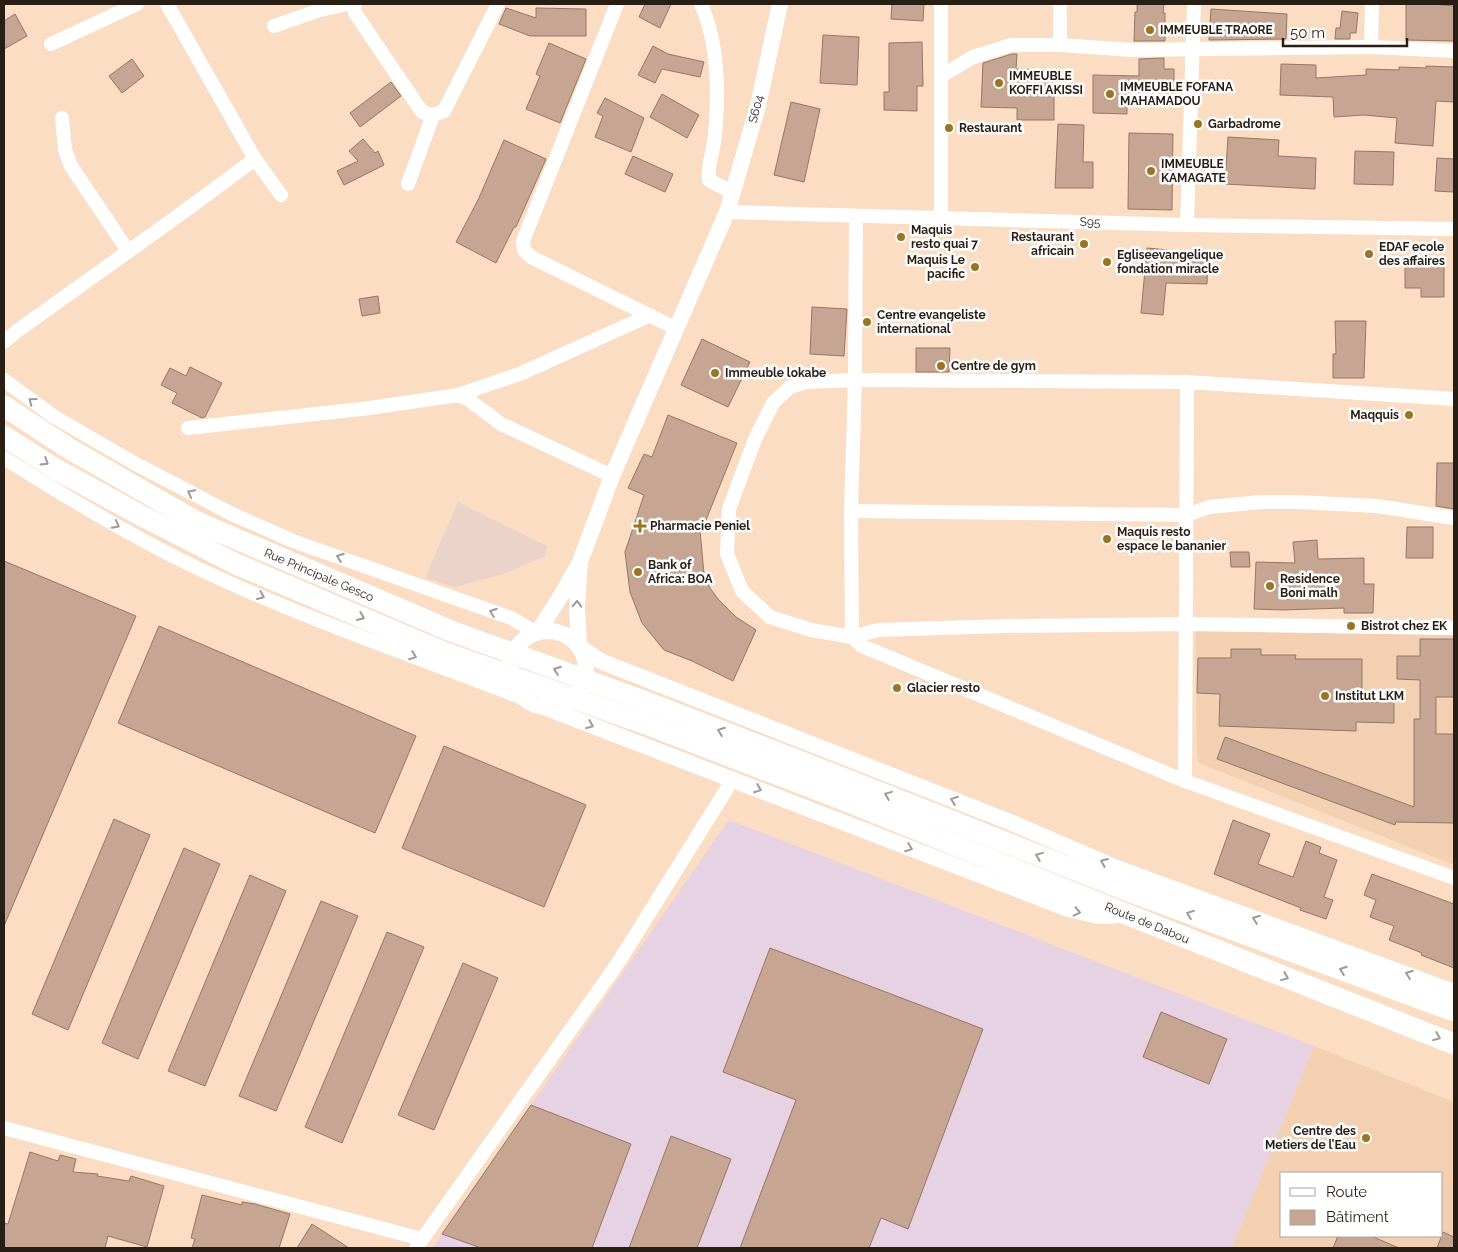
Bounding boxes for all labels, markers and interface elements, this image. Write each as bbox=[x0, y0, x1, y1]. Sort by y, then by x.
scale bar bbox=[1283, 15, 1407, 47]
place label: IMMEUBLE TRAORE bbox=[1160, 23, 1273, 37]
marker: IMMEUBLE TRAORE bbox=[1144, 24, 1156, 36]
text: 50 m bbox=[1290, 24, 1325, 42]
place label: IMMEUBLE KOFFI AKISSI bbox=[1009, 69, 1083, 97]
marker: IMMEUBLE KOFFI AKISSI bbox=[993, 77, 1005, 89]
place label: IMMEUBLE FOFANA MAHAMADOU bbox=[1120, 80, 1234, 108]
marker: IMMEUBLE FOFANA MAHAMADOU bbox=[1104, 88, 1116, 100]
street label: S604 bbox=[746, 93, 767, 125]
place label: Garbadrome bbox=[1208, 117, 1281, 131]
marker: Garbadrome bbox=[1192, 118, 1204, 130]
place label: Restaurant bbox=[959, 121, 1022, 135]
marker: Restaurant bbox=[943, 122, 955, 134]
place label: IMMEUBLE KAMAGATE bbox=[1161, 157, 1226, 185]
marker: IMMEUBLE KAMAGATE bbox=[1145, 165, 1157, 177]
street label: S95 bbox=[1079, 215, 1101, 229]
place label: Maquis resto quai 7 bbox=[911, 223, 978, 251]
place label: Restaurant africain bbox=[1011, 230, 1074, 258]
marker: Maquis resto quai 7 bbox=[895, 231, 907, 243]
marker: Restaurant africain bbox=[1078, 238, 1090, 250]
place label: EDAF ecole des affaires bbox=[1379, 240, 1445, 268]
place label: Egliseevangelique fondation miracle bbox=[1117, 248, 1223, 276]
marker: EDAF ecole des affaires bbox=[1363, 248, 1375, 260]
place label: Maquis Le pacific bbox=[907, 253, 965, 281]
marker: Egliseevangelique fondation miracle bbox=[1101, 256, 1113, 268]
marker: Maquis Le pacific bbox=[969, 261, 981, 273]
place label: Centre evangeliste international bbox=[877, 308, 986, 336]
marker: Centre evangeliste international bbox=[861, 316, 873, 328]
place label: Centre de gym bbox=[951, 359, 1036, 373]
marker: Centre de gym bbox=[935, 360, 947, 372]
place label: Immeuble lokabe bbox=[725, 366, 826, 380]
marker: Immeuble lokabe bbox=[709, 367, 721, 379]
one-way arrow bbox=[29, 398, 38, 407]
place label: Maqquis bbox=[1350, 408, 1399, 422]
marker: Maqquis bbox=[1403, 409, 1415, 421]
one-way arrow bbox=[39, 456, 49, 465]
one-way arrow bbox=[187, 489, 196, 499]
one-way arrow bbox=[110, 519, 119, 529]
place label: Pharmacie Peniel bbox=[650, 519, 750, 533]
marker: Pharmacie Peniel bbox=[634, 520, 646, 532]
place label: Maquis resto espace le bananier bbox=[1117, 525, 1226, 553]
marker: Maquis resto espace le bananier bbox=[1101, 533, 1113, 545]
street label: Rue Principale Gesco bbox=[262, 546, 376, 604]
one-way arrow bbox=[336, 553, 345, 563]
place label: Bank of Africa: BOA bbox=[648, 558, 713, 586]
marker: Bank of Africa: BOA bbox=[632, 566, 644, 578]
place label: Residence Boni malh bbox=[1280, 572, 1340, 600]
marker: Residence Boni malh bbox=[1264, 580, 1276, 592]
one-way arrow bbox=[256, 590, 265, 601]
one-way arrow bbox=[572, 600, 582, 608]
one-way arrow bbox=[489, 608, 498, 618]
one-way arrow bbox=[356, 611, 365, 622]
place label: Bistrot chez EK bbox=[1361, 619, 1448, 633]
marker: Bistrot chez EK bbox=[1345, 620, 1357, 632]
one-way arrow bbox=[408, 650, 416, 660]
one-way arrow bbox=[553, 666, 562, 676]
place label: Glacier resto bbox=[907, 681, 980, 695]
marker: Glacier resto bbox=[891, 682, 903, 694]
place label: Institut LKM bbox=[1335, 689, 1404, 703]
marker: Institut LKM bbox=[1319, 690, 1331, 702]
one-way arrow bbox=[585, 719, 593, 729]
one-way arrow bbox=[717, 727, 726, 737]
one-way arrow bbox=[753, 783, 762, 793]
one-way arrow bbox=[884, 791, 893, 802]
one-way arrow bbox=[950, 796, 959, 806]
one-way arrow bbox=[904, 841, 913, 852]
one-way arrow bbox=[1035, 851, 1044, 862]
one-way arrow bbox=[1100, 858, 1109, 869]
street label: Route de Dabou bbox=[1103, 900, 1191, 946]
one-way arrow bbox=[1073, 906, 1082, 917]
one-way arrow bbox=[1186, 910, 1195, 920]
one-way arrow bbox=[1253, 915, 1261, 925]
one-way arrow bbox=[1339, 966, 1348, 976]
one-way arrow bbox=[1405, 970, 1414, 981]
one-way arrow bbox=[1281, 972, 1289, 982]
one-way arrow bbox=[1432, 1031, 1440, 1041]
place label: Centre des Metiers de l’Eau bbox=[1265, 1124, 1356, 1152]
marker: Centre des Metiers de l’Eau bbox=[1360, 1132, 1372, 1144]
legend bbox=[1280, 1172, 1443, 1237]
text: Route bbox=[1326, 1183, 1367, 1201]
text: Bâtiment bbox=[1326, 1208, 1389, 1226]

